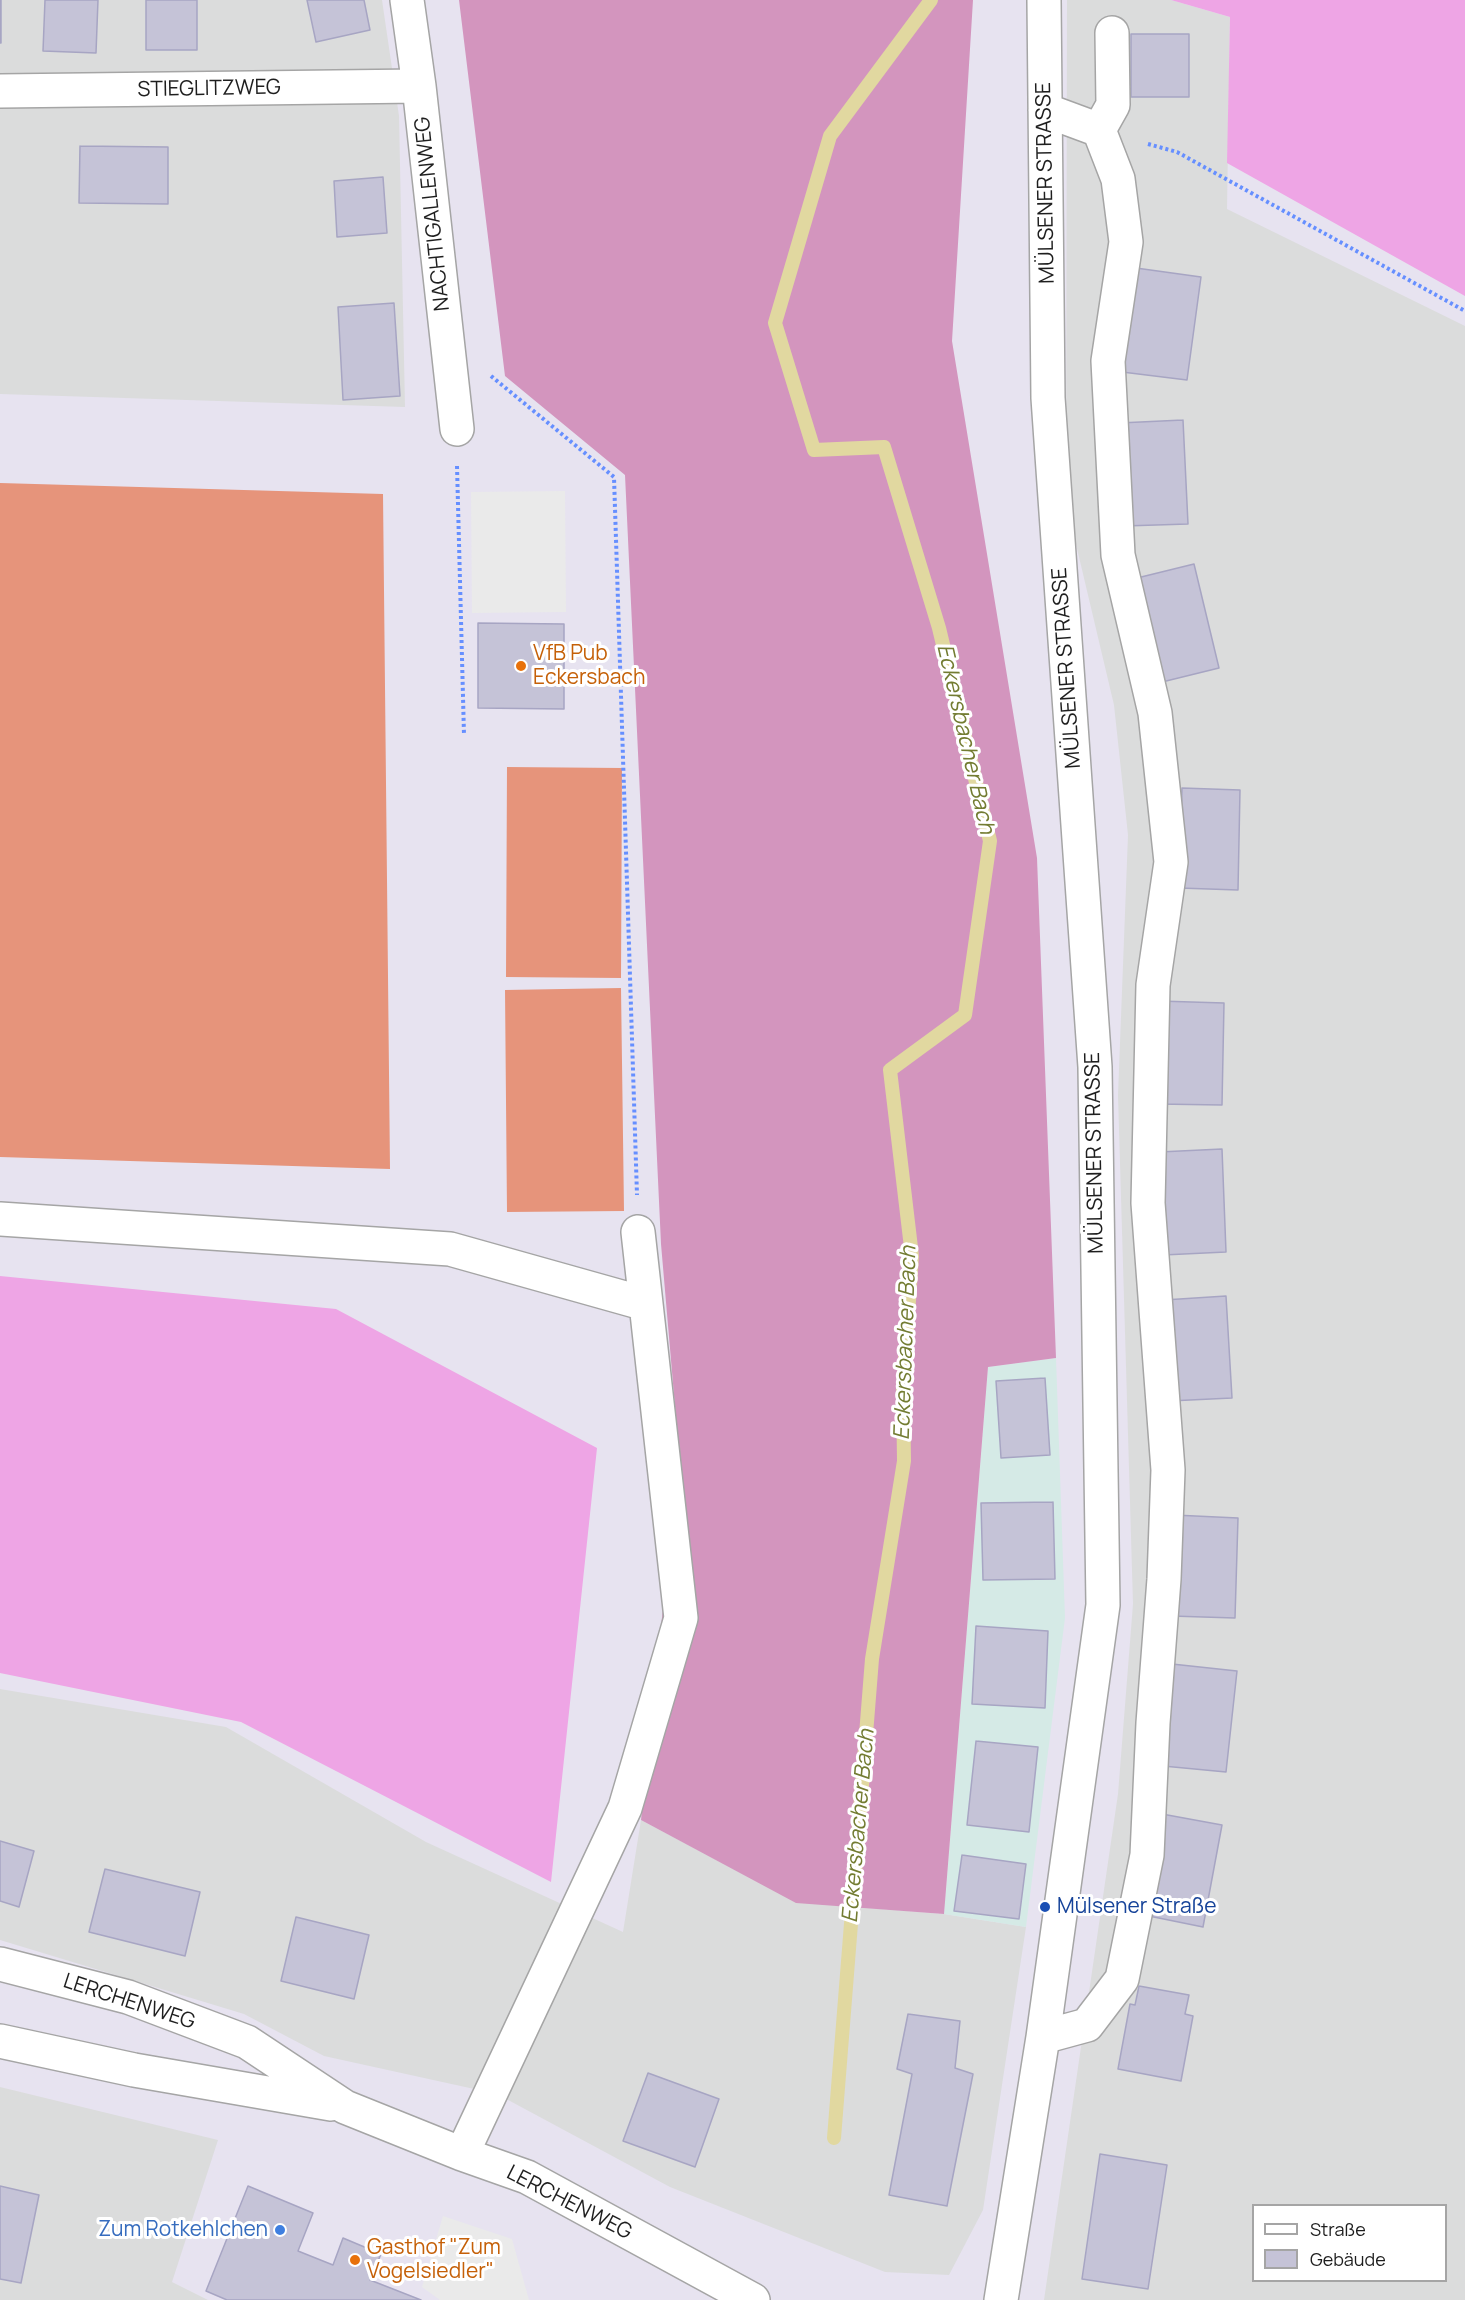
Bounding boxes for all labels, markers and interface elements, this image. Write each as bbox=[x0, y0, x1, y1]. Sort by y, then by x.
street label: STIEGLITZWEG bbox=[137, 75, 281, 103]
street label: MÜLSENER STRASSE bbox=[1032, 82, 1060, 284]
street label: NACHTIGALLENWEG bbox=[410, 116, 456, 312]
street label: MÜLSENER STRASSE bbox=[1047, 567, 1087, 769]
place label: VfB Pub Eckersbach bbox=[533, 641, 645, 691]
water label: Eckersbacher Bach bbox=[930, 642, 1000, 836]
marker: VfB Pub Eckersbach bbox=[514, 659, 528, 673]
street label: MÜLSENER STRASSE bbox=[1081, 1052, 1109, 1254]
water label: Eckersbacher Bach bbox=[889, 1246, 923, 1440]
water label: Eckersbacher Bach bbox=[837, 1728, 881, 1924]
place label: Mülsener Straße bbox=[1057, 1894, 1216, 1920]
marker: Mülsener Straße bbox=[1038, 1900, 1052, 1914]
street label: LERCHENWEG bbox=[60, 1969, 198, 2035]
street label: LERCHENWEG bbox=[502, 2161, 636, 2245]
legend bbox=[1252, 2204, 1447, 2282]
place label: Zum Rotkehlchen bbox=[98, 2217, 268, 2243]
text: Straße bbox=[1310, 2217, 1366, 2241]
marker: Zum Rotkehlchen bbox=[273, 2223, 287, 2237]
place label: Gasthof "Zum Vogelsiedler" bbox=[367, 2235, 501, 2285]
text: Gebäude bbox=[1310, 2247, 1386, 2271]
marker: Gasthof "Zum Vogelsiedler" bbox=[348, 2253, 362, 2267]

